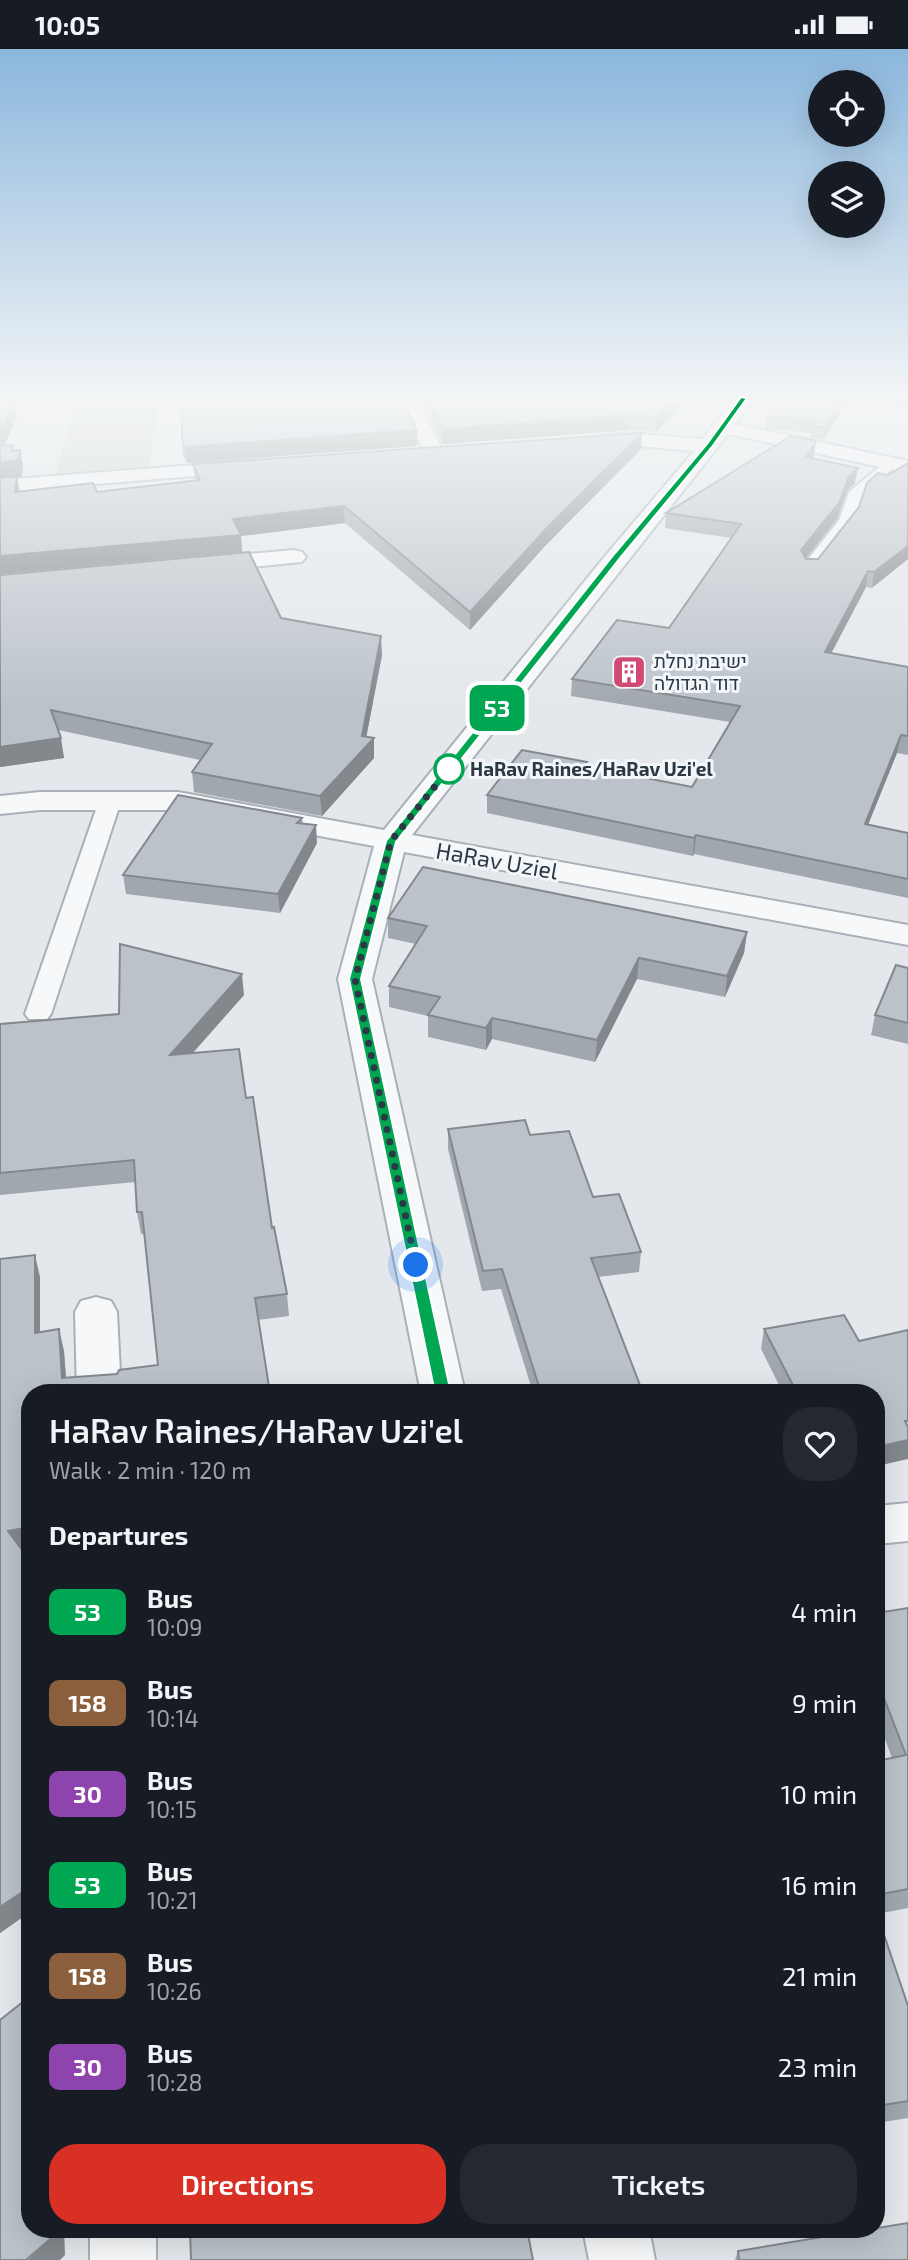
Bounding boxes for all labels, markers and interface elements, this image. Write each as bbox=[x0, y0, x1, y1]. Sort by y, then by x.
text: 10:05 bbox=[35, 9, 100, 40]
map controls bbox=[808, 70, 885, 238]
button: locate bbox=[808, 70, 885, 147]
button: layers bbox=[808, 161, 885, 238]
place label: ישיבת נחלת דוד הגדולה bbox=[654, 649, 747, 694]
building icon: ישיבת נחלת דוד הגדולה bbox=[610, 653, 648, 691]
line badge: 53 bbox=[466, 685, 528, 731]
text: 53 bbox=[484, 693, 510, 722]
marker: HaRav Raines/HaRav Uzi'el bbox=[434, 754, 464, 784]
place label: HaRav Raines/HaRav Uzi'el bbox=[470, 757, 713, 780]
street label: HaRav Uziel bbox=[434, 835, 561, 885]
your location bbox=[398, 1247, 433, 1282]
button: heart bbox=[783, 1407, 857, 1481]
text: HaRav Raines/HaRav Uzi'el bbox=[49, 1410, 463, 1450]
text: Walk · 2 min · 120 m bbox=[49, 1456, 251, 1484]
text: Departures bbox=[49, 1519, 188, 1550]
text: Bus bbox=[147, 1582, 193, 1613]
text: 4 min bbox=[791, 1596, 857, 1627]
text: 53 bbox=[74, 1597, 101, 1626]
text: 10:09 bbox=[147, 1613, 202, 1641]
text: Bus bbox=[147, 1673, 193, 1704]
text: 9 min bbox=[792, 1687, 857, 1718]
text: 158 bbox=[68, 1688, 107, 1717]
text: 10:14 bbox=[147, 1704, 199, 1732]
text: Bus bbox=[147, 1764, 193, 1795]
text: 10 min bbox=[781, 1778, 857, 1809]
text: 30 bbox=[73, 1779, 102, 1808]
text: 10:15 bbox=[147, 1795, 197, 1823]
text: Bus bbox=[147, 1855, 193, 1886]
text: 16 min bbox=[782, 1869, 857, 1900]
text: 53 bbox=[74, 1870, 101, 1899]
text: 10:21 bbox=[147, 1886, 198, 1914]
text: Bus bbox=[147, 1946, 193, 1977]
text: 21 min bbox=[782, 1960, 857, 1991]
text: 158 bbox=[68, 1961, 107, 1990]
text: 10:26 bbox=[147, 1977, 202, 2005]
text: Bus bbox=[147, 2037, 193, 2068]
text: 23 min bbox=[778, 2051, 857, 2082]
text: 30 bbox=[73, 2052, 102, 2081]
text: 10:28 bbox=[147, 2068, 202, 2096]
button: Directions bbox=[49, 2144, 446, 2224]
button: Tickets bbox=[460, 2144, 857, 2224]

